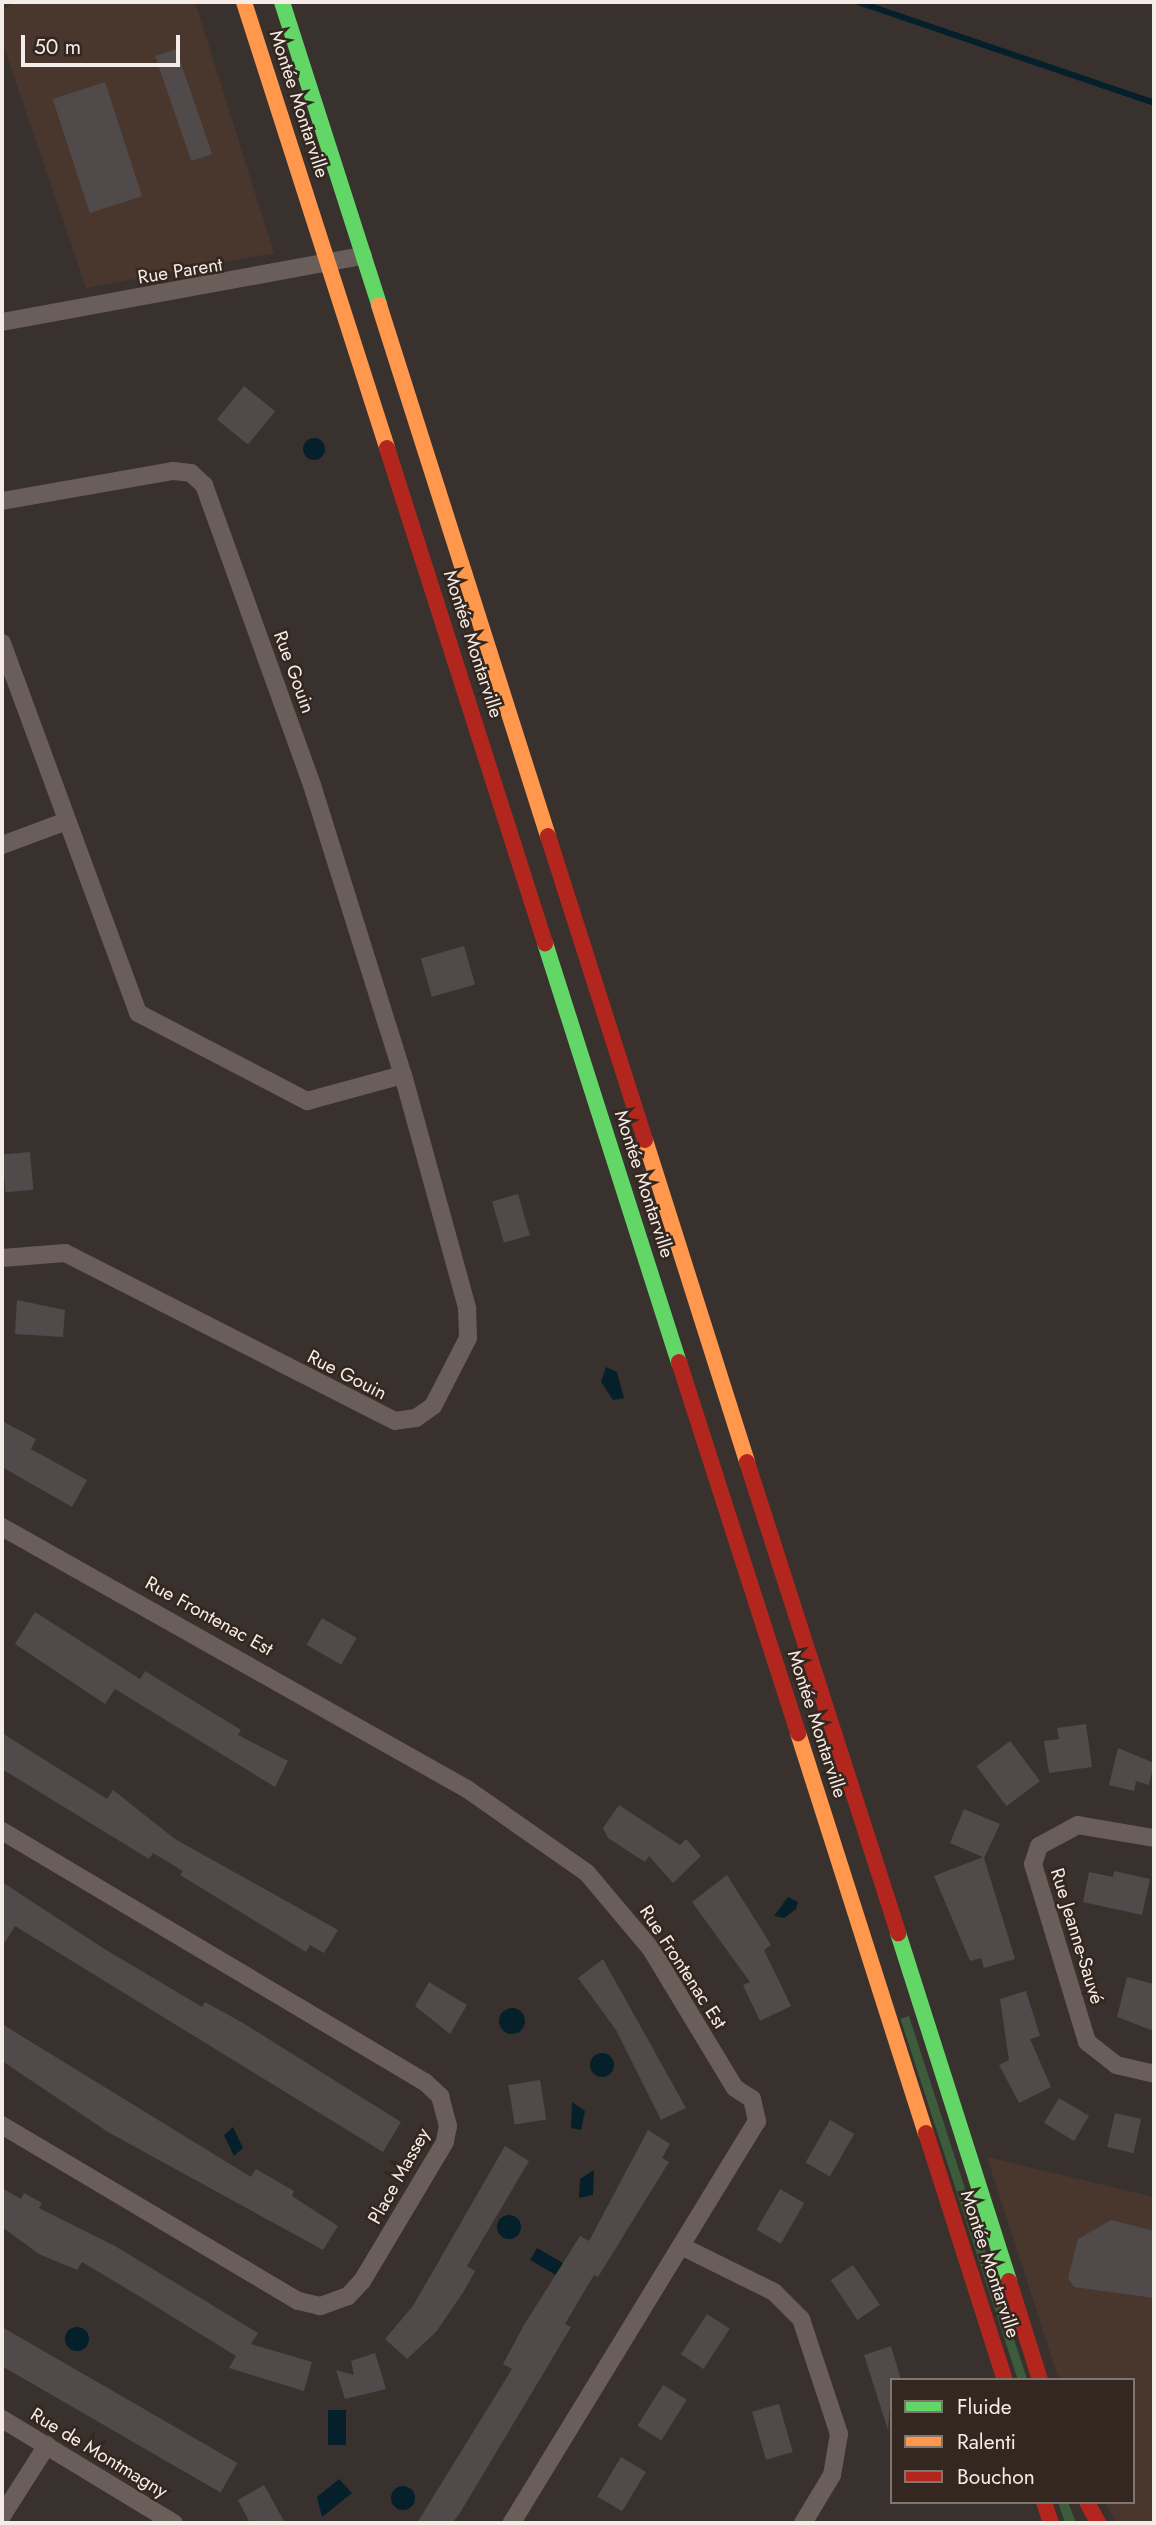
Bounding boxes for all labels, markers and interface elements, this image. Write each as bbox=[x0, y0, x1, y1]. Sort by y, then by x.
scale bar bbox=[24, 21, 184, 65]
street label: Montée Montarville bbox=[264, 27, 334, 181]
text: 50 m bbox=[34, 32, 81, 62]
street label: Rue Parent bbox=[136, 253, 224, 289]
street label: Montée Montarville bbox=[438, 567, 508, 721]
street label: Rue Gouin bbox=[269, 628, 319, 716]
street label: Montée Montarville bbox=[609, 1107, 679, 1261]
street label: Rue Gouin bbox=[303, 1345, 391, 1405]
street label: Rue Frontenac Est bbox=[141, 1571, 277, 1661]
street label: Montée Montarville bbox=[782, 1647, 852, 1801]
street label: Rue Jeanne-Sauvé bbox=[1046, 1865, 1108, 2007]
street label: Rue Frontenac Est bbox=[635, 1901, 731, 2033]
street label: Place Massey bbox=[363, 2124, 435, 2228]
street label: Montée Montarville bbox=[955, 2187, 1025, 2341]
legend bbox=[890, 2378, 1135, 2504]
text: Fluide bbox=[957, 2392, 1012, 2422]
street label: Rue de Montmagny bbox=[26, 2403, 172, 2503]
text: Ralenti bbox=[957, 2427, 1016, 2457]
text: Bouchon bbox=[957, 2462, 1035, 2492]

